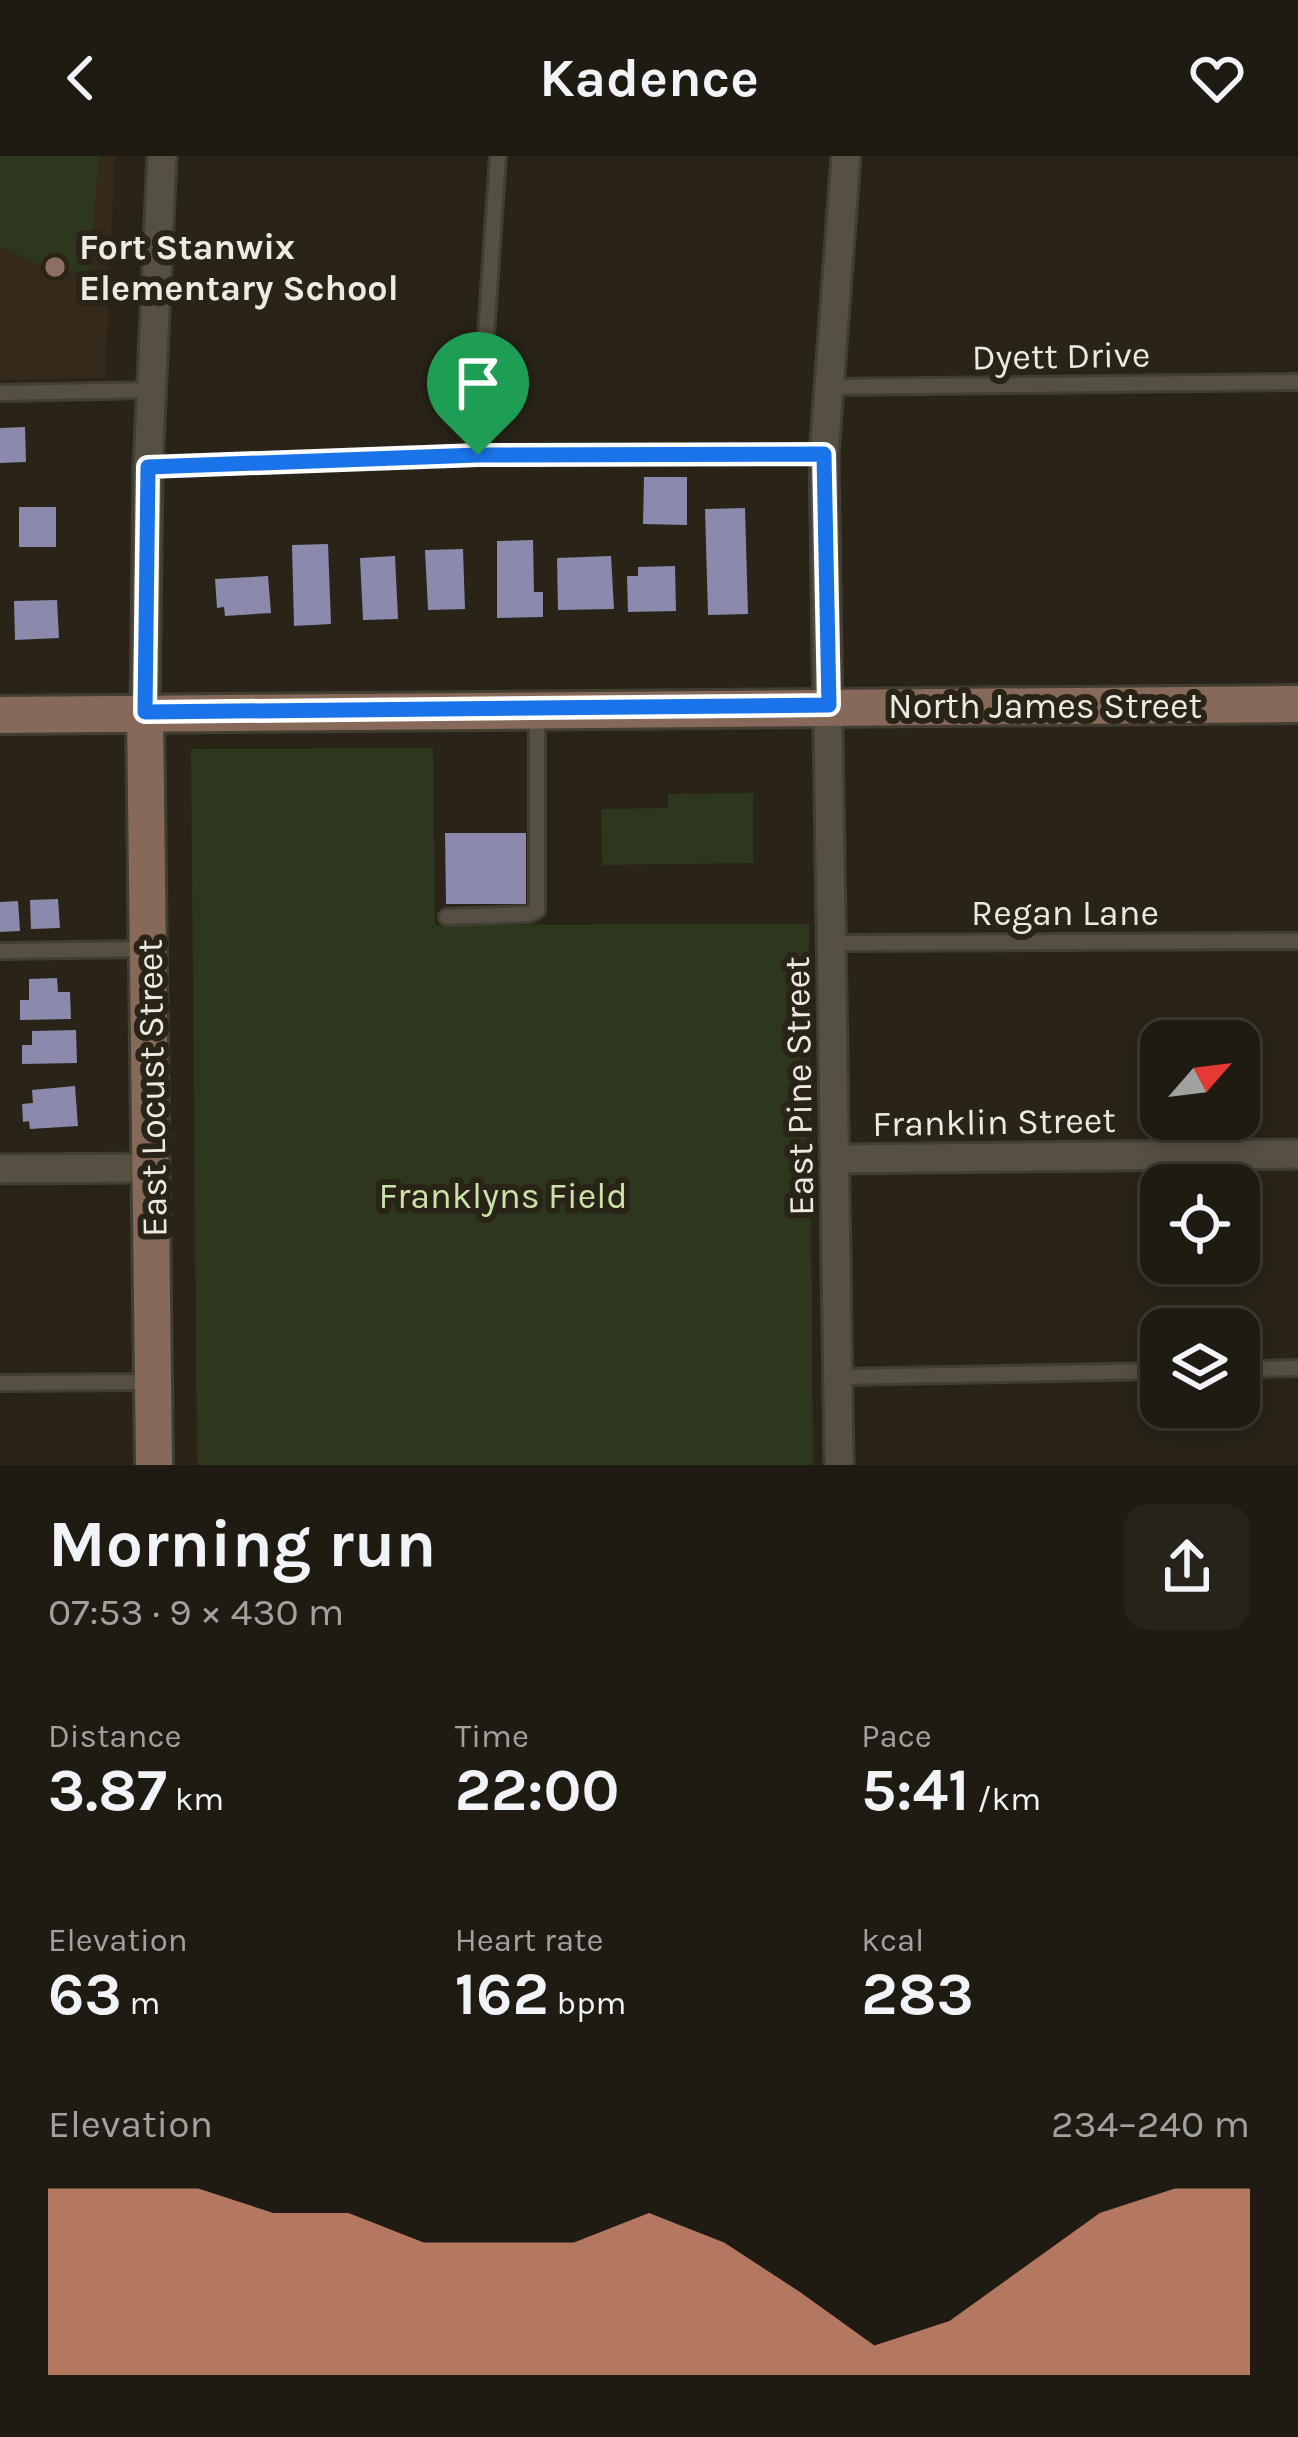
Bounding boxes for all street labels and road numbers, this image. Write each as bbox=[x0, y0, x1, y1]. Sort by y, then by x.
street label: Dyett Drive bbox=[971, 333, 1151, 379]
street label: North James Street bbox=[888, 685, 1202, 727]
street label: Regan Lane bbox=[971, 892, 1159, 934]
street label: East Locust Street bbox=[128, 939, 176, 1237]
street label: East Pine Street bbox=[776, 956, 822, 1216]
street label: Franklin Street bbox=[872, 1099, 1116, 1145]

